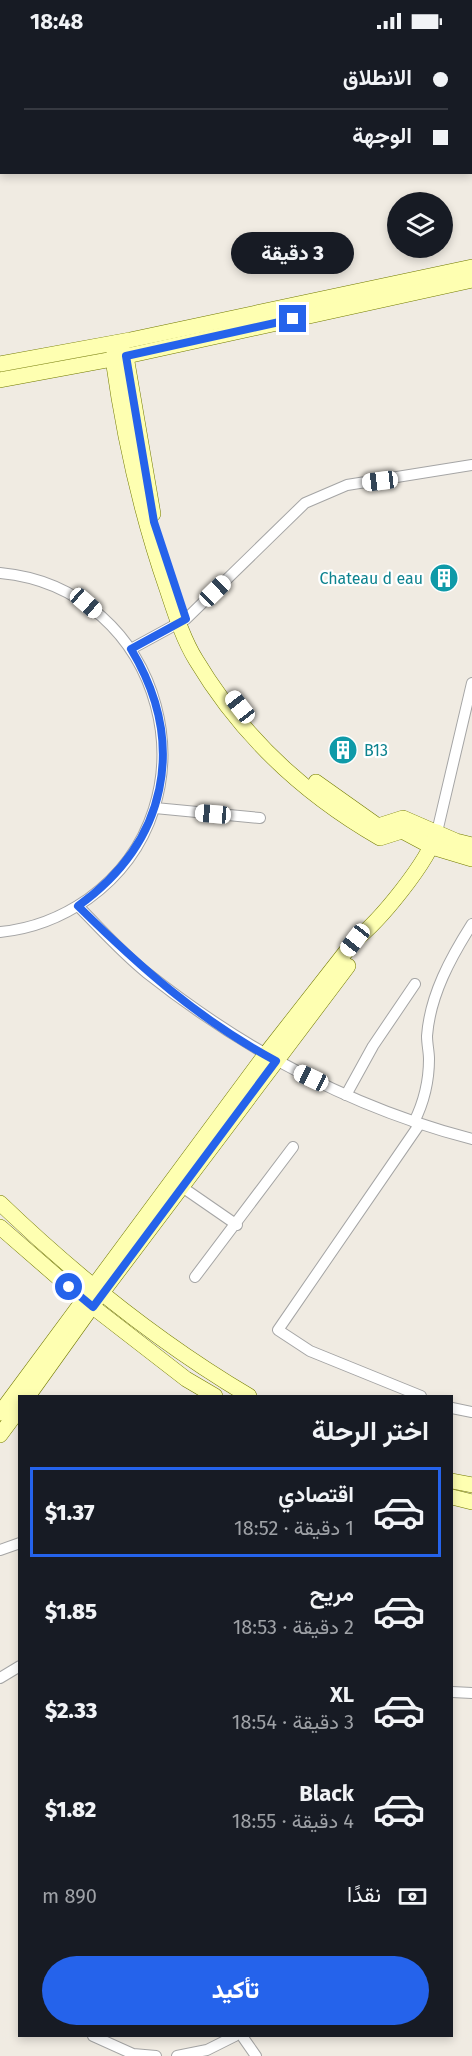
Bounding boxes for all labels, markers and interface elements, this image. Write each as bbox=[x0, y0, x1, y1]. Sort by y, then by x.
text: 18:48 bbox=[30, 8, 83, 35]
text: الانطلاق bbox=[343, 64, 412, 91]
text: الوجهة bbox=[352, 122, 412, 149]
map controls bbox=[387, 192, 453, 258]
button: layers bbox=[387, 192, 453, 258]
callout: 3 دقيقة bbox=[232, 232, 354, 274]
text: 3 دقيقة bbox=[261, 241, 324, 265]
route end bbox=[279, 305, 306, 332]
car bbox=[361, 470, 399, 492]
building icon: Chateau d eau bbox=[428, 562, 460, 594]
place label: Chateau d eau bbox=[319, 569, 423, 588]
car bbox=[196, 572, 234, 610]
car bbox=[67, 584, 105, 622]
car bbox=[222, 687, 258, 727]
building icon: B13 bbox=[327, 734, 359, 766]
place label: B13 bbox=[364, 741, 388, 760]
car bbox=[194, 803, 232, 825]
car bbox=[337, 920, 373, 960]
car bbox=[291, 1062, 331, 1094]
route start bbox=[55, 1273, 82, 1300]
text: اختر الرحلة bbox=[312, 1415, 429, 1447]
text: اقتصادي bbox=[278, 1481, 354, 1508]
icon: car bbox=[372, 1485, 426, 1539]
text: $1.37 bbox=[45, 1499, 94, 1526]
text: 1 دقيقة · 18:52 bbox=[234, 1516, 354, 1540]
text: مريح bbox=[310, 1580, 354, 1607]
icon: car bbox=[372, 1584, 426, 1638]
text: $1.85 bbox=[45, 1598, 97, 1625]
text: 2 دقيقة · 18:53 bbox=[233, 1615, 354, 1639]
text: XL bbox=[330, 1681, 354, 1708]
icon: car bbox=[372, 1683, 426, 1737]
text: $2.33 bbox=[45, 1697, 97, 1724]
text: 3 دقيقة · 18:54 bbox=[232, 1710, 354, 1734]
text: Black bbox=[299, 1780, 354, 1807]
icon: car bbox=[372, 1782, 426, 1836]
text: $1.82 bbox=[45, 1796, 96, 1823]
text: 4 دقيقة · 18:55 bbox=[232, 1809, 354, 1833]
icon: cash bbox=[396, 1880, 429, 1913]
text: نقدًا bbox=[347, 1881, 381, 1908]
text: 890 m bbox=[42, 1884, 97, 1908]
button: تأكيد bbox=[42, 1956, 429, 2025]

